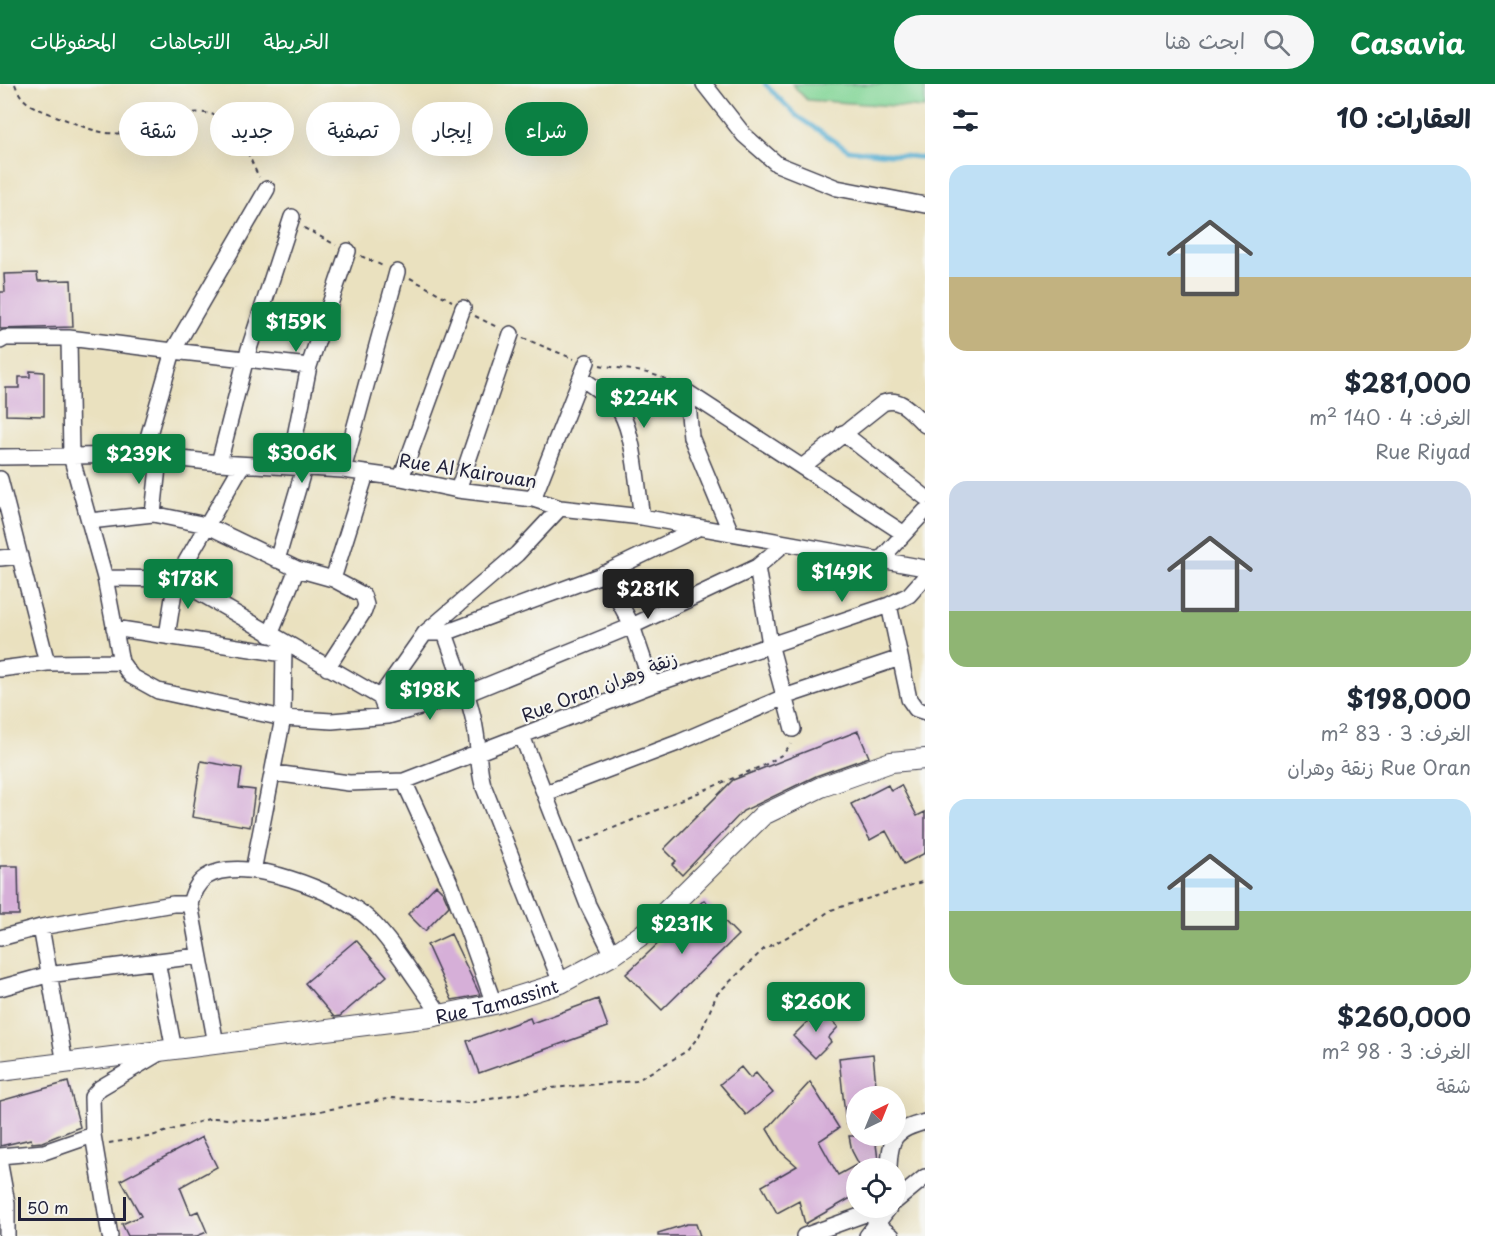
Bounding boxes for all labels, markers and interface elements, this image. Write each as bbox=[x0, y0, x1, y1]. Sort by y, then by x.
search box bbox=[894, 15, 1314, 69]
text: Casavia bbox=[1350, 21, 1465, 64]
text: ابحث هنا bbox=[1164, 23, 1245, 56]
text: المحفوظات bbox=[30, 24, 116, 56]
text: الاتجاهات bbox=[149, 24, 231, 56]
text: الخريطة bbox=[264, 24, 329, 56]
icon: search bbox=[1260, 26, 1293, 59]
text: العقارات: 10 bbox=[1336, 98, 1471, 137]
chip: شقة bbox=[119, 102, 198, 156]
chip: جديد bbox=[210, 102, 294, 156]
chip: تصفية bbox=[306, 102, 400, 156]
chip: إيجار bbox=[412, 102, 493, 156]
chip: شراء bbox=[505, 102, 588, 156]
icon: filters bbox=[949, 104, 982, 137]
icon: home bbox=[1156, 204, 1264, 312]
pin: $159K bbox=[254, 302, 338, 353]
text: $159K bbox=[266, 306, 326, 336]
text: $281,000 bbox=[1344, 363, 1471, 402]
pin: $224K bbox=[602, 378, 686, 429]
text: $224K bbox=[610, 382, 678, 412]
text: الغرف: 4 · 140 m² bbox=[1309, 402, 1471, 432]
pin: $306K bbox=[260, 433, 344, 484]
pin: $239K bbox=[97, 434, 181, 485]
text: Rue Riyad bbox=[1375, 436, 1471, 466]
text: $306K bbox=[267, 437, 337, 467]
text: $239K bbox=[106, 438, 172, 468]
street label: Rue Al Kairouan bbox=[397, 446, 539, 494]
icon: home bbox=[1156, 520, 1264, 628]
pin: $149K bbox=[800, 552, 884, 603]
text: $149K bbox=[811, 556, 873, 586]
pin: $178K bbox=[146, 559, 230, 610]
text: $178K bbox=[158, 563, 218, 593]
pin: $281K bbox=[606, 569, 690, 620]
text: $281K bbox=[617, 573, 679, 603]
street label: Rue Oran زنقة وهران bbox=[517, 644, 681, 728]
pin: $198K bbox=[388, 670, 472, 721]
text: $198K bbox=[400, 674, 460, 704]
text: $198,000 bbox=[1347, 679, 1471, 718]
text: الغرف: 3 · 83 m² bbox=[1320, 718, 1471, 748]
text: Rue Oran زنقة وهران bbox=[1287, 752, 1471, 782]
icon: home bbox=[1156, 838, 1264, 946]
pin: $231K bbox=[640, 904, 724, 955]
text: $231K bbox=[651, 908, 713, 938]
street label: Rue Tamassint bbox=[433, 971, 561, 1029]
pin: $260K bbox=[774, 982, 858, 1033]
text: $260K bbox=[781, 986, 851, 1016]
text: $260,000 bbox=[1337, 997, 1471, 1036]
text: الغرف: 3 · 98 m² bbox=[1322, 1036, 1471, 1066]
text: شقة bbox=[1436, 1070, 1471, 1100]
north arrow bbox=[846, 1086, 906, 1146]
map controls bbox=[846, 1086, 906, 1218]
button: locate bbox=[846, 1158, 906, 1218]
scale bar bbox=[18, 1194, 126, 1222]
text: 50 m bbox=[27, 1195, 68, 1219]

